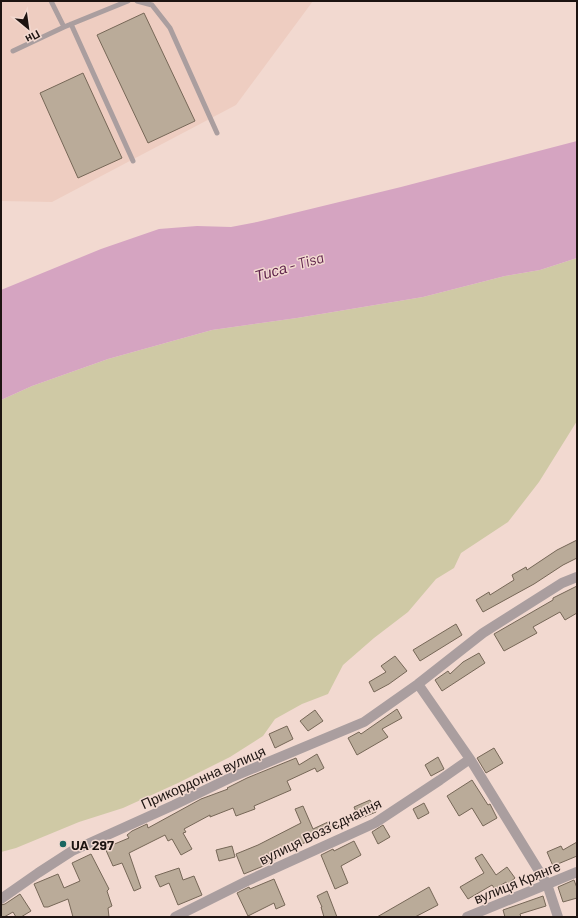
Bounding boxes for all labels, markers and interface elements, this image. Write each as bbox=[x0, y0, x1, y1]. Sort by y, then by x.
north arrow bbox=[8, 8, 48, 48]
text: Пн bbox=[24, 28, 43, 46]
water label: Тиса - Tisa bbox=[252, 248, 326, 284]
street label: Прикордонна вулиця bbox=[138, 742, 268, 812]
street label: вулиця Воззʼєднання bbox=[256, 794, 384, 868]
place label: UA 297 bbox=[71, 836, 114, 853]
marker: UA 297 bbox=[58, 839, 68, 849]
street label: вулиця Крянге bbox=[471, 857, 563, 907]

